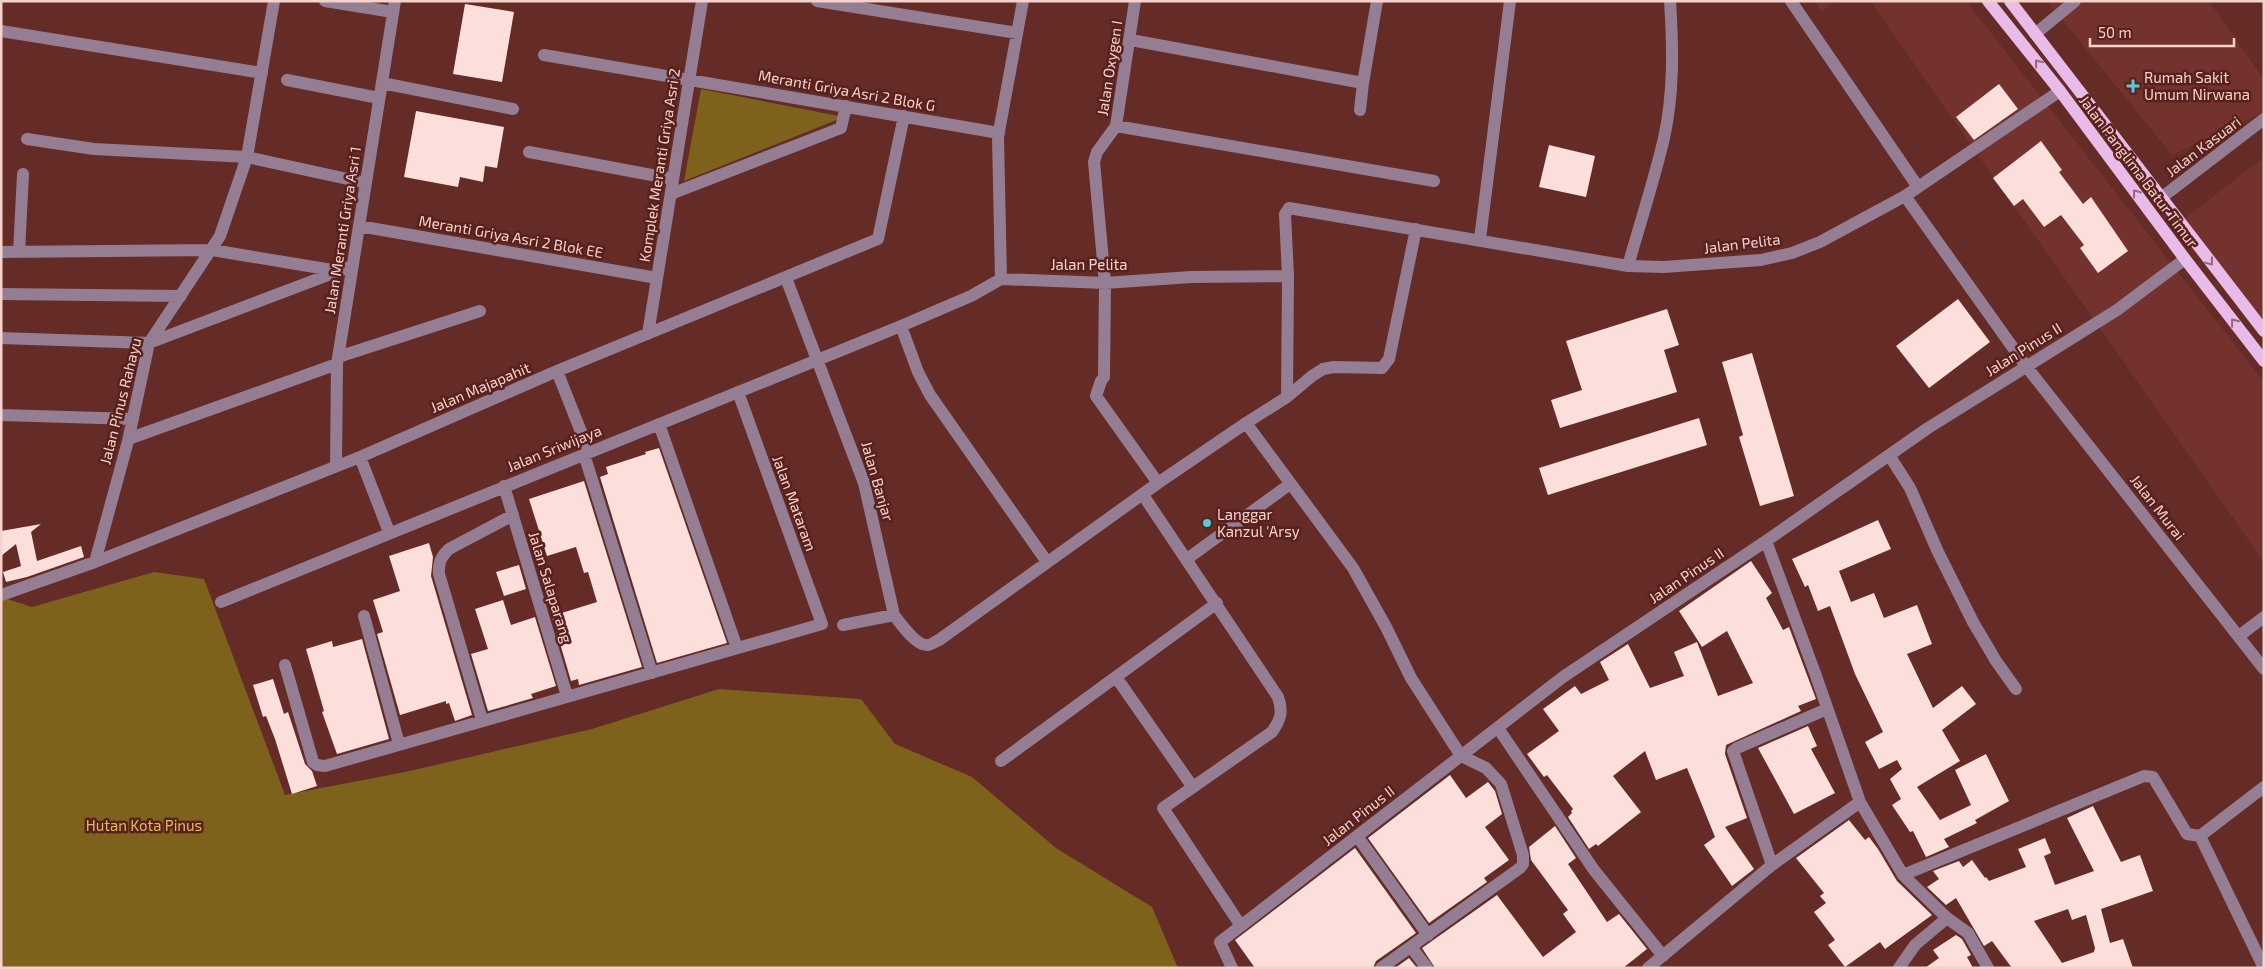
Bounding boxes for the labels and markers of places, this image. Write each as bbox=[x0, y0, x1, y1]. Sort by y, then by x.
place label: Rumah Sakit Umum Nirwana bbox=[2144, 68, 2250, 103]
marker: Rumah Sakit Umum Nirwana bbox=[2126, 79, 2140, 93]
place label: Langgar Kanzul 'Arsy bbox=[1217, 505, 1300, 540]
marker: Langgar Kanzul 'Arsy bbox=[1201, 517, 1213, 529]

